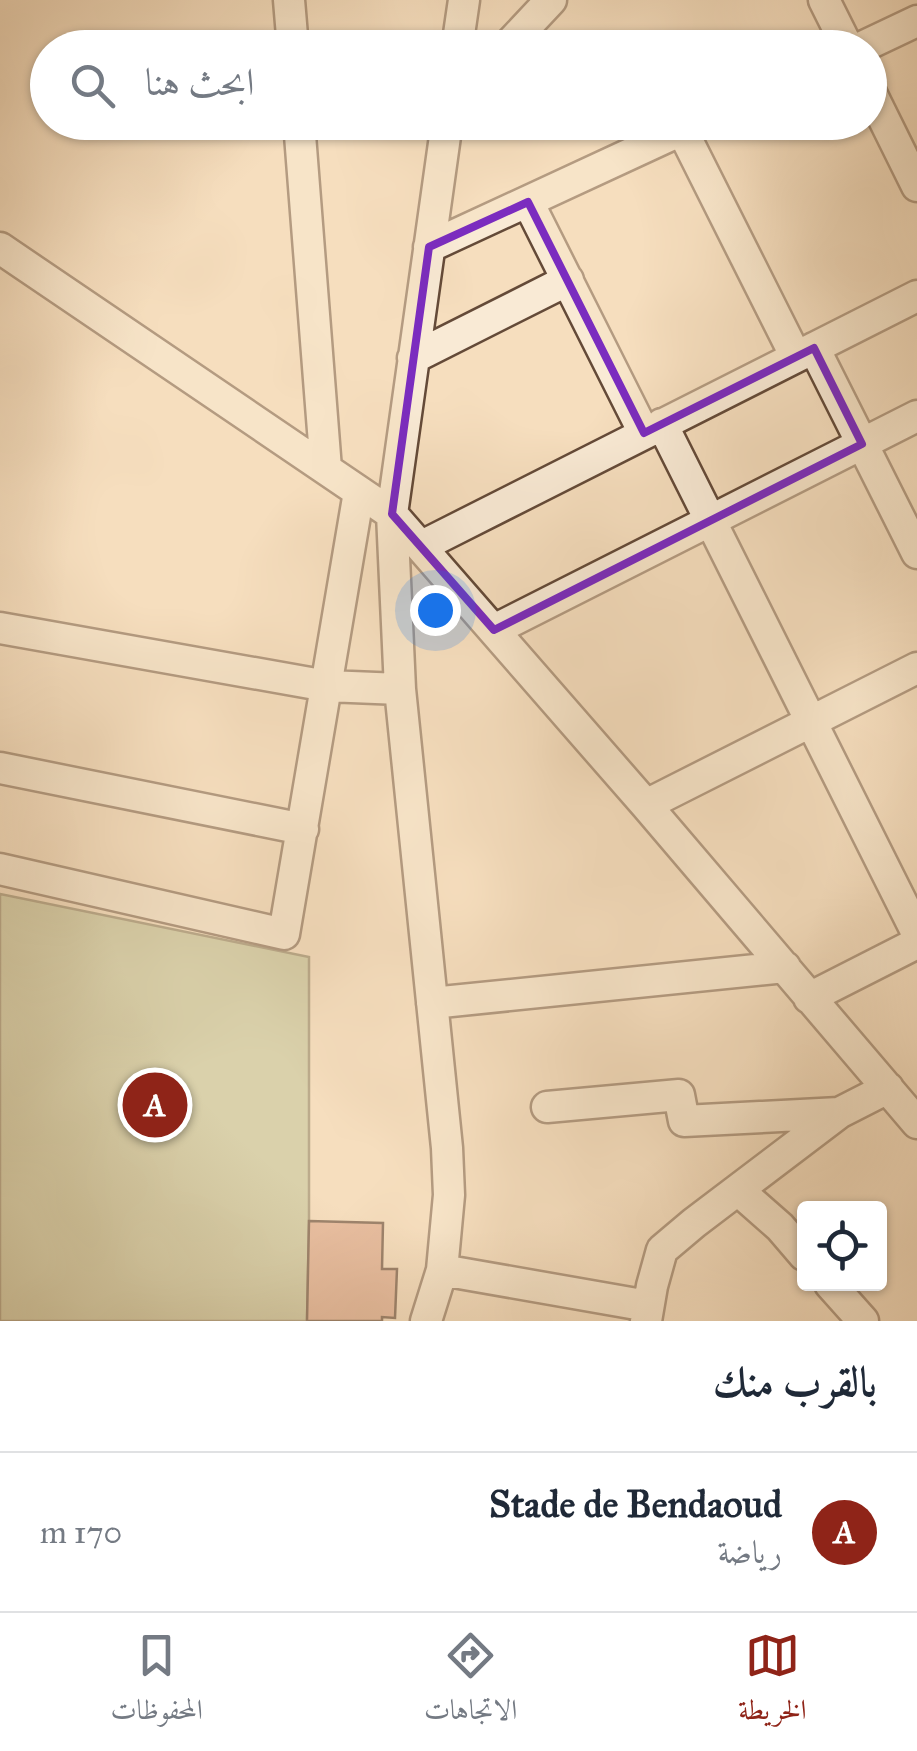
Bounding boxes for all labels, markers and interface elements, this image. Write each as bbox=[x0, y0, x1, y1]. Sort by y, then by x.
search box bbox=[30, 30, 887, 140]
icon: search bbox=[65, 58, 120, 113]
text: ابحث هنا bbox=[145, 59, 255, 105]
your location bbox=[410, 585, 461, 636]
pin: A bbox=[122, 1068, 188, 1142]
map controls bbox=[797, 1201, 887, 1291]
button: locate bbox=[797, 1201, 887, 1291]
text: بالقرب منك bbox=[713, 1356, 877, 1408]
text: Stade de Bendaoud bbox=[489, 1481, 782, 1527]
text: 170 m bbox=[40, 1513, 122, 1552]
text: A bbox=[834, 1513, 855, 1552]
text: رياضة bbox=[717, 1533, 782, 1572]
tab: المحفوظات bbox=[111, 1628, 203, 1737]
tab: الاتجاهات bbox=[424, 1628, 517, 1737]
tab: الخريطة bbox=[738, 1628, 806, 1737]

